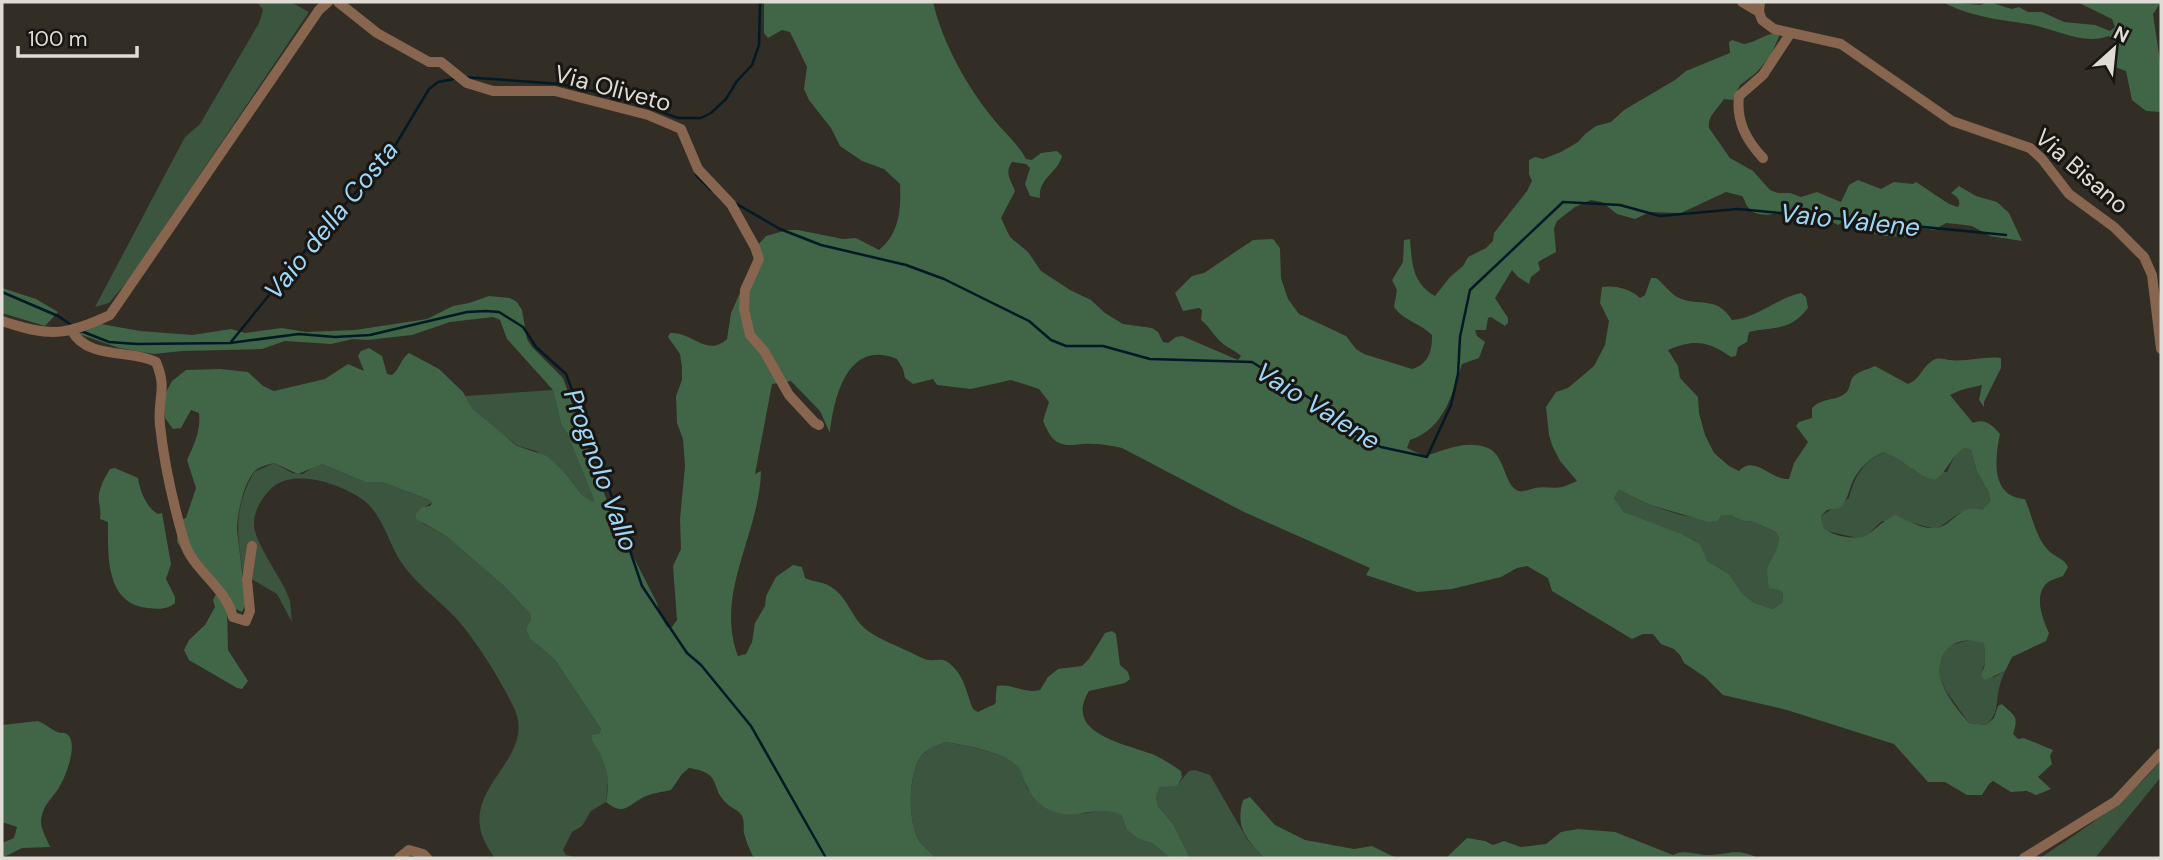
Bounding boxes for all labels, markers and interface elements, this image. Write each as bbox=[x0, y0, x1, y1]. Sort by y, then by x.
scale bar bbox=[18, 14, 136, 58]
north arrow bbox=[2079, 14, 2149, 84]
text: N bbox=[2110, 20, 2133, 49]
text: 100 m bbox=[28, 25, 88, 53]
street label: Via Oliveto bbox=[551, 58, 675, 118]
street label: Via Bisano bbox=[2029, 122, 2135, 220]
water label: Vaio della Costa bbox=[256, 133, 406, 307]
water label: Vaio Valene bbox=[1778, 196, 1922, 244]
water label: Vaio Valene bbox=[1249, 354, 1387, 458]
water label: Prognolo Vallo bbox=[556, 384, 646, 556]

